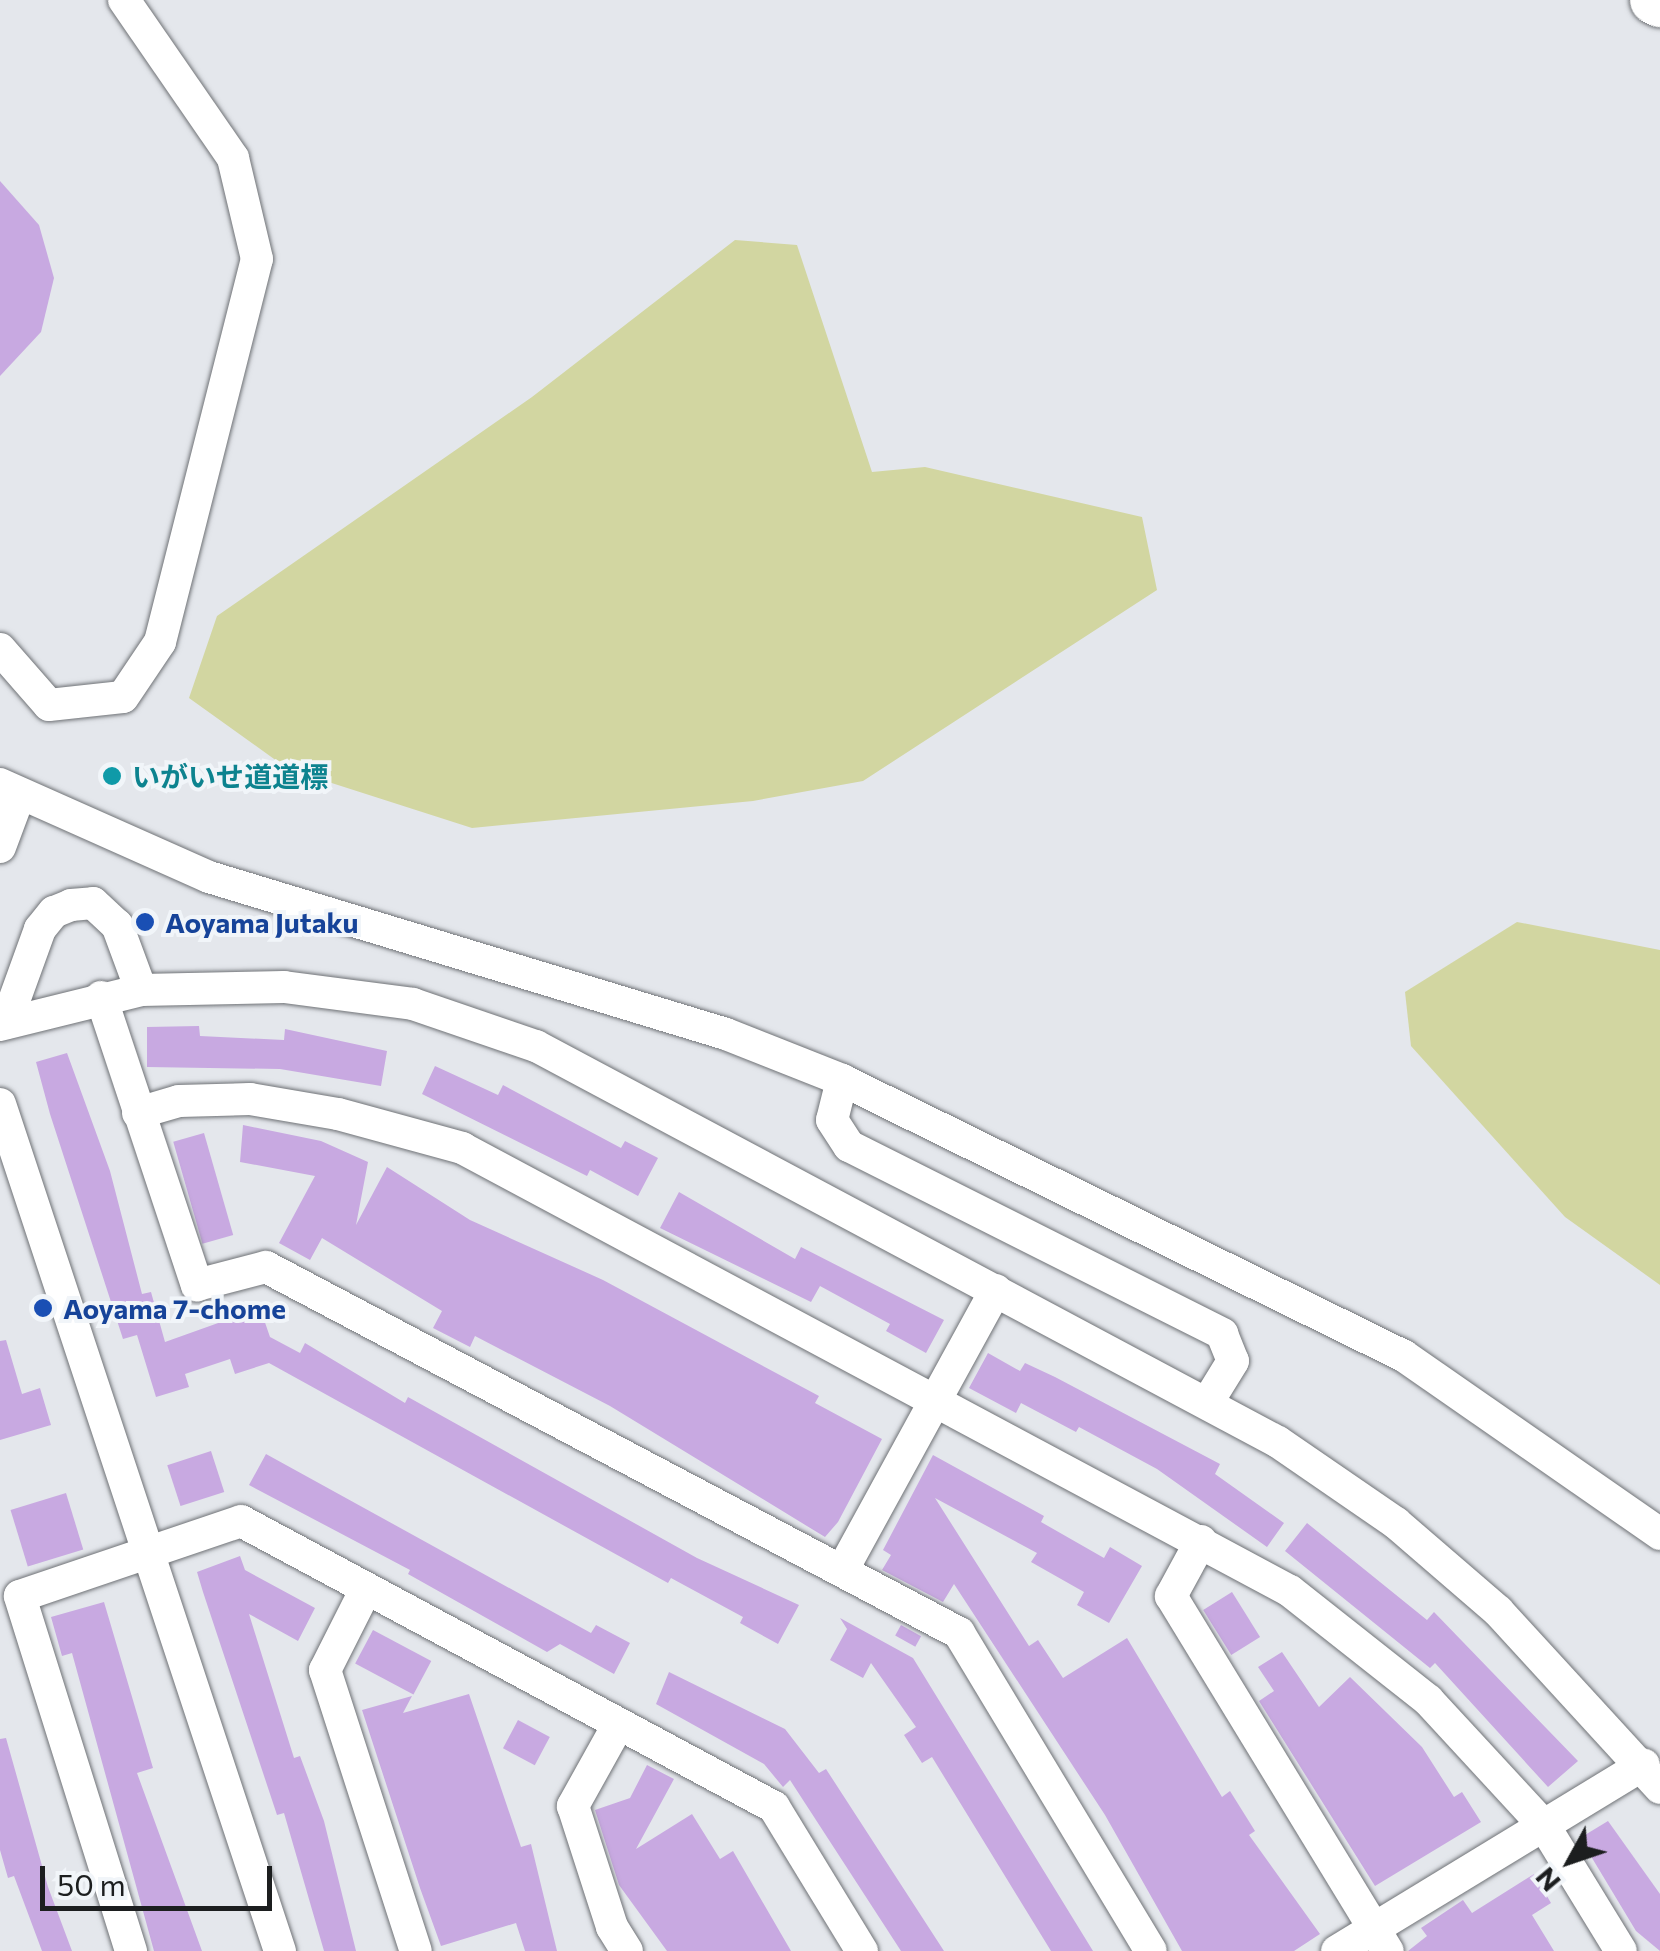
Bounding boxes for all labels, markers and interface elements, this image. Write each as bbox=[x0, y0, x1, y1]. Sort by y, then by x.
place label: いがいせ道道標 bbox=[132, 759, 328, 793]
marker: いがいせ道道標 bbox=[101, 765, 123, 787]
place label: Aoyama Jutaku bbox=[165, 905, 358, 939]
marker: Aoyama Jutaku bbox=[134, 911, 156, 933]
place label: Aoyama 7-chome bbox=[63, 1291, 286, 1325]
marker: Aoyama 7-chome bbox=[32, 1297, 54, 1319]
north arrow bbox=[1520, 1811, 1620, 1911]
scale bar bbox=[45, 1846, 278, 1908]
text: N bbox=[1527, 1861, 1567, 1899]
text: 50 m bbox=[57, 1865, 126, 1902]

